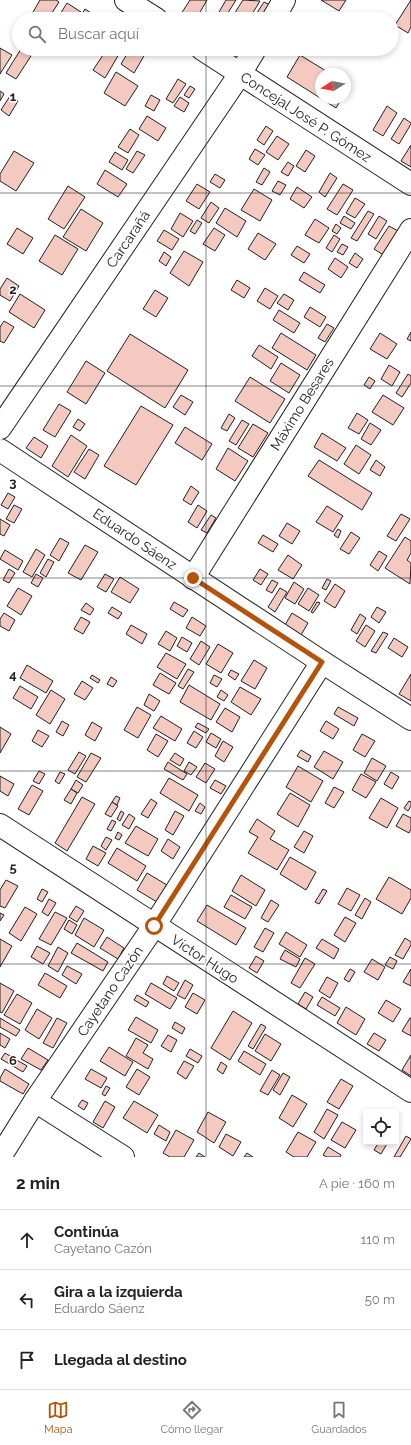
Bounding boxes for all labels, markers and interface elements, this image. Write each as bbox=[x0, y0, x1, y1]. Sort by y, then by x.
search box bbox=[12, 12, 399, 56]
icon: search bbox=[26, 23, 48, 45]
text: Buscar aquí bbox=[58, 25, 139, 43]
north arrow bbox=[315, 68, 351, 104]
street label: Concejal José P. Gómez bbox=[238, 69, 374, 165]
text: 1 bbox=[10, 89, 17, 104]
street label: Carcarañá bbox=[103, 207, 153, 271]
text: 2 bbox=[9, 282, 17, 297]
street label: Máximo Besares bbox=[267, 354, 337, 453]
text: 3 bbox=[9, 475, 17, 490]
street label: Eduardo Sáenz bbox=[90, 505, 180, 573]
route end bbox=[184, 569, 202, 587]
text: 4 bbox=[9, 667, 17, 682]
text: 5 bbox=[9, 860, 17, 875]
route start bbox=[145, 917, 163, 935]
street label: Víctor Hugo bbox=[168, 931, 242, 987]
street label: Cayetano Cazón bbox=[74, 943, 146, 1039]
text: 6 bbox=[9, 1053, 17, 1068]
map controls bbox=[363, 1109, 399, 1145]
button: locate bbox=[363, 1109, 399, 1145]
text: 2 min bbox=[16, 1173, 60, 1193]
text: A pie · 160 m bbox=[319, 1176, 395, 1191]
text: Continúa bbox=[54, 1223, 119, 1241]
icon: ahead bbox=[16, 1229, 38, 1251]
text: 110 m bbox=[361, 1232, 395, 1247]
text: Cayetano Cazón bbox=[54, 1241, 152, 1256]
text: Gira a la izquierda bbox=[54, 1283, 183, 1301]
icon: left bbox=[16, 1289, 38, 1311]
text: 50 m bbox=[365, 1292, 395, 1307]
text: Eduardo Sáenz bbox=[54, 1301, 145, 1316]
icon: arrive bbox=[16, 1349, 38, 1371]
text: Llegada al destino bbox=[54, 1351, 187, 1369]
tab: Mapa bbox=[44, 1399, 72, 1436]
tab: Cómo llegar bbox=[161, 1399, 223, 1436]
tab: Guardados bbox=[311, 1399, 367, 1436]

